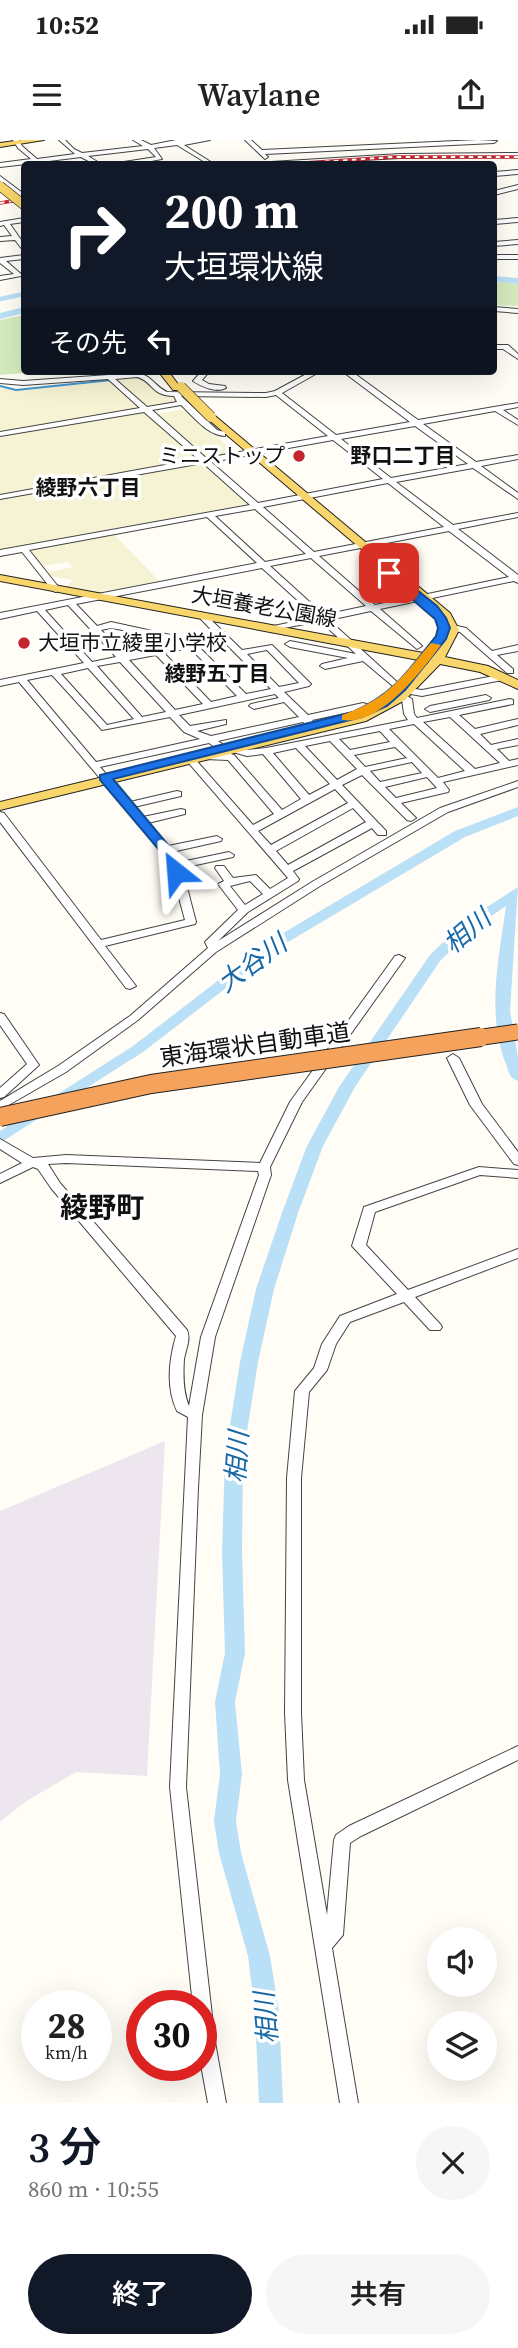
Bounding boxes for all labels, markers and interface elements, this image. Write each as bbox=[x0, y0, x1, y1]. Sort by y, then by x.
text: 10:52 bbox=[35, 7, 99, 43]
text: Waylane bbox=[198, 73, 320, 117]
icon: menu bbox=[28, 76, 66, 114]
icon: share bbox=[452, 76, 490, 114]
text: 200 m bbox=[164, 177, 299, 244]
icon: right bbox=[49, 189, 140, 280]
text: 大垣環状線 bbox=[164, 245, 324, 289]
icon: left bbox=[141, 322, 179, 360]
text: その先 bbox=[49, 325, 127, 361]
place label: ミニストップ bbox=[159, 441, 285, 470]
district label: 野口二丁目 bbox=[351, 441, 456, 470]
marker: ミニストップ bbox=[291, 448, 307, 464]
district label: 綾野六丁目 bbox=[36, 473, 141, 502]
pin bbox=[359, 543, 419, 603]
icon: arrive bbox=[370, 554, 408, 592]
street label: 大垣養老公園線 bbox=[189, 579, 339, 634]
place label: 大垣市立綾里小学校 bbox=[38, 628, 227, 657]
marker: 大垣市立綾里小学校 bbox=[16, 635, 32, 651]
district label: 綾野五丁目 bbox=[165, 659, 270, 688]
position arrow bbox=[139, 835, 213, 909]
water label: 相川 bbox=[436, 899, 501, 962]
water label: 大谷川 bbox=[210, 924, 297, 1000]
street label: 東海環状自動車道 bbox=[158, 1015, 352, 1074]
district label: 綾野町 bbox=[60, 1188, 144, 1226]
water label: 相川 bbox=[217, 1427, 257, 1484]
map controls bbox=[427, 1927, 497, 2081]
button: sound bbox=[427, 1927, 497, 1997]
water label: 相川 bbox=[246, 1988, 286, 2045]
speed limit sign: 30 bbox=[126, 1990, 217, 2081]
text: 28 bbox=[48, 2002, 85, 2050]
button: layers bbox=[427, 2011, 497, 2081]
text: km/h bbox=[45, 2040, 88, 2065]
text: 3 分 bbox=[28, 2118, 101, 2176]
button: close bbox=[416, 2126, 490, 2200]
text: 860 m · 10:55 bbox=[28, 2173, 159, 2205]
button: 終了 bbox=[28, 2254, 252, 2334]
button: 共有 bbox=[266, 2254, 490, 2334]

